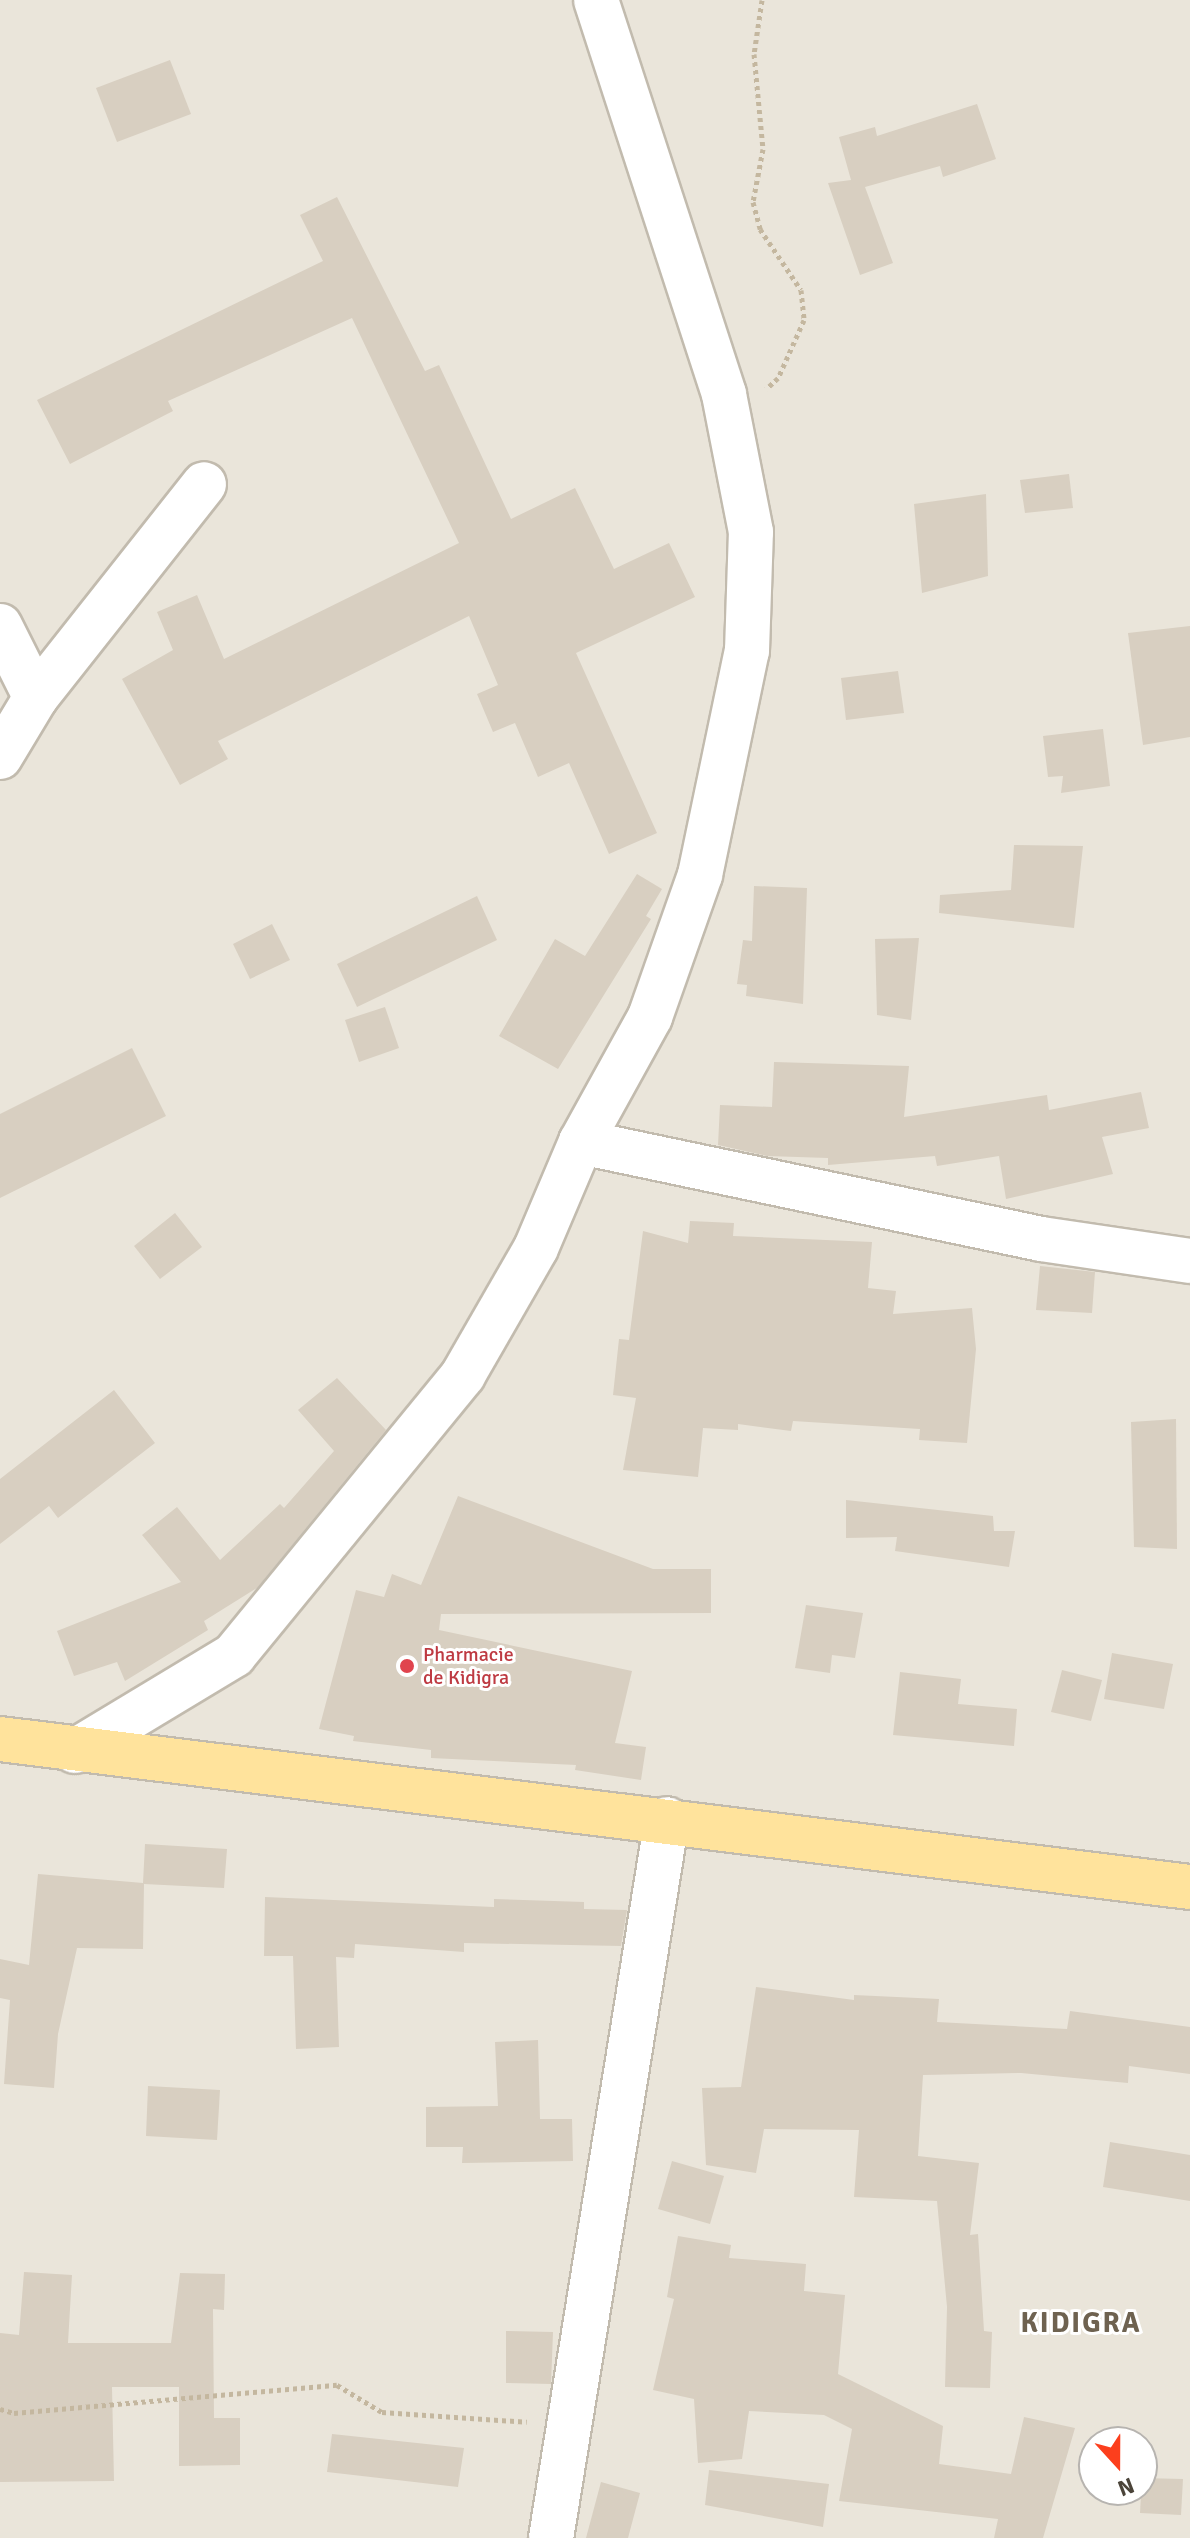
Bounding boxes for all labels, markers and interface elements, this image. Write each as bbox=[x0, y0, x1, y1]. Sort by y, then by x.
place label: Pharmacie de Kidigra bbox=[423, 1642, 514, 1689]
marker: Pharmacie de Kidigra bbox=[398, 1657, 416, 1675]
district label: KIDIGRA bbox=[1020, 2306, 1142, 2340]
north arrow bbox=[1078, 2426, 1158, 2506]
text: N bbox=[1114, 2472, 1138, 2502]

